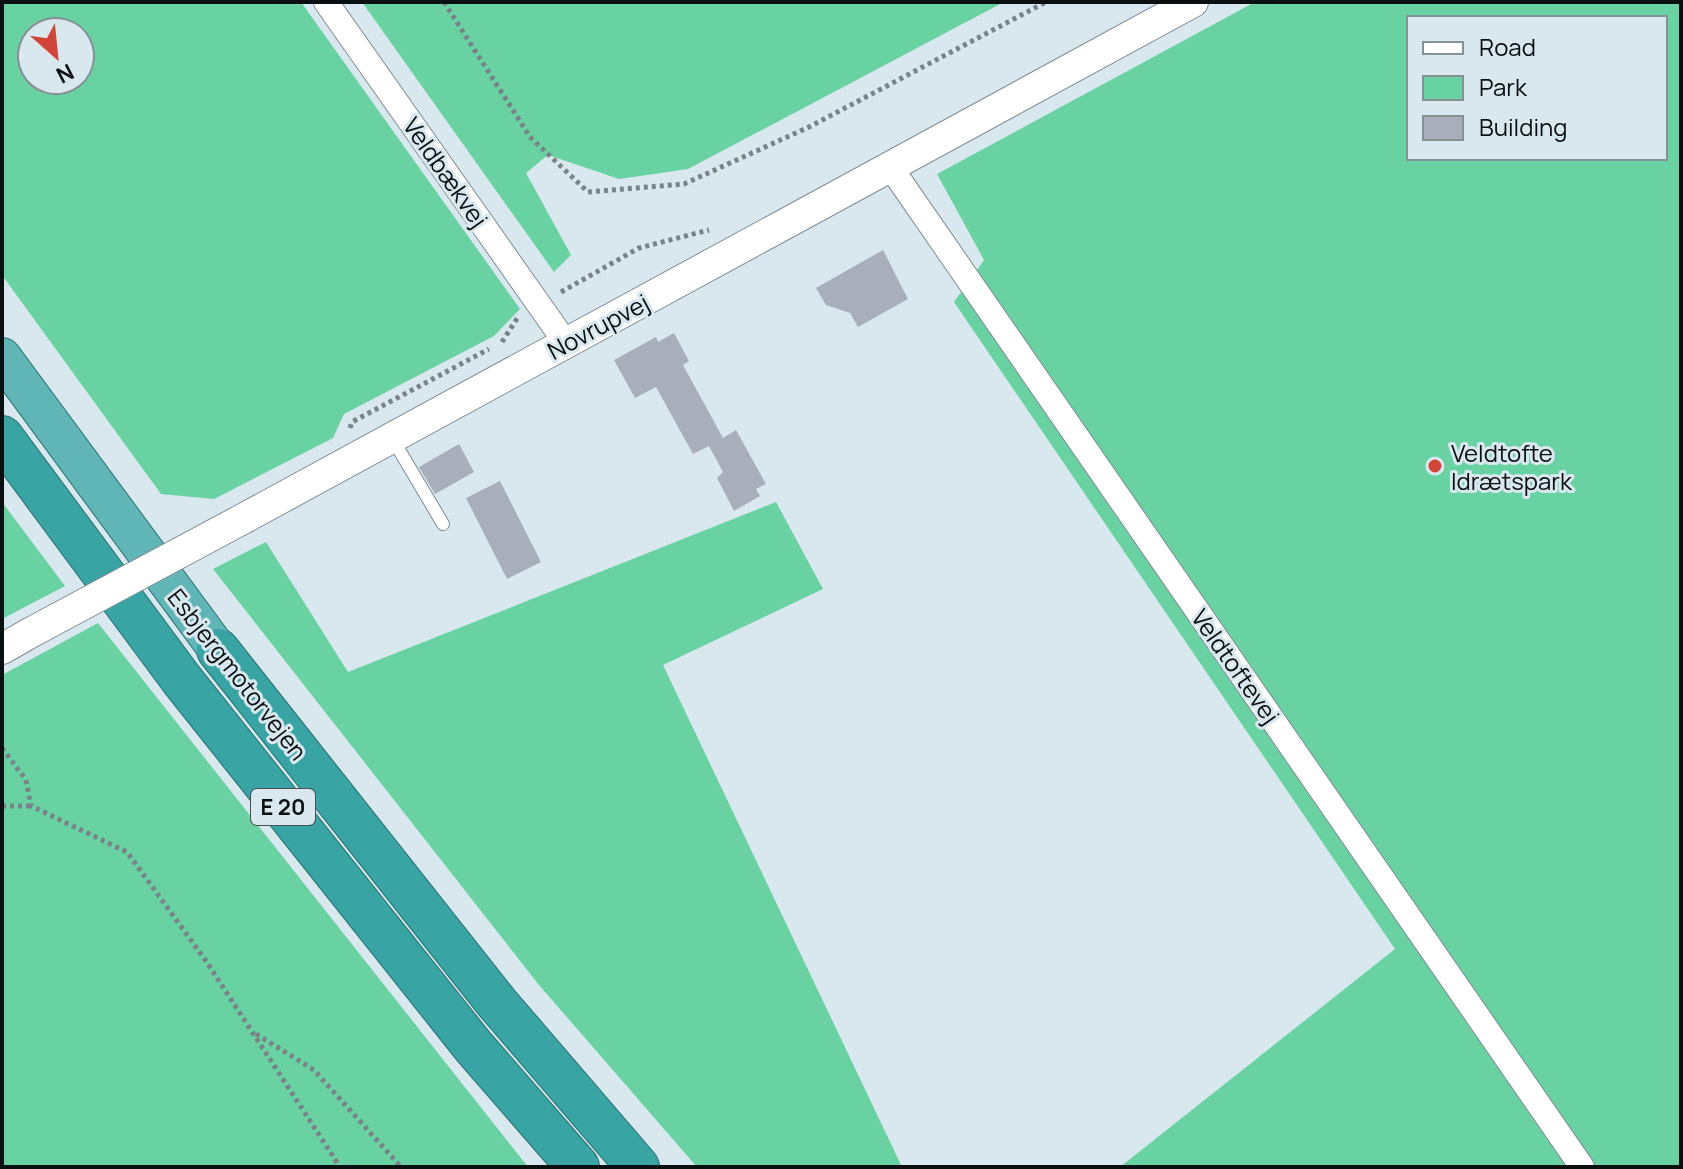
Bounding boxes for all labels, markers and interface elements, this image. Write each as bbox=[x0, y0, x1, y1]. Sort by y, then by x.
north arrow bbox=[16, 16, 96, 96]
legend bbox=[1407, 16, 1667, 160]
text: Road bbox=[1479, 30, 1536, 63]
text: N bbox=[51, 57, 79, 91]
text: Park bbox=[1479, 70, 1528, 103]
street label: Veldbækvej bbox=[396, 110, 496, 234]
text: Building bbox=[1479, 110, 1567, 143]
street label: Novrupvej bbox=[541, 285, 655, 367]
place label: Veldtofte Idrætspark bbox=[1451, 436, 1573, 497]
marker: Veldtofte Idrætspark bbox=[1426, 457, 1444, 475]
street label: Esbjergmotorvejen bbox=[161, 581, 315, 767]
street label: Veldtoftevej bbox=[1184, 602, 1288, 730]
road number: E 20 bbox=[251, 789, 315, 825]

